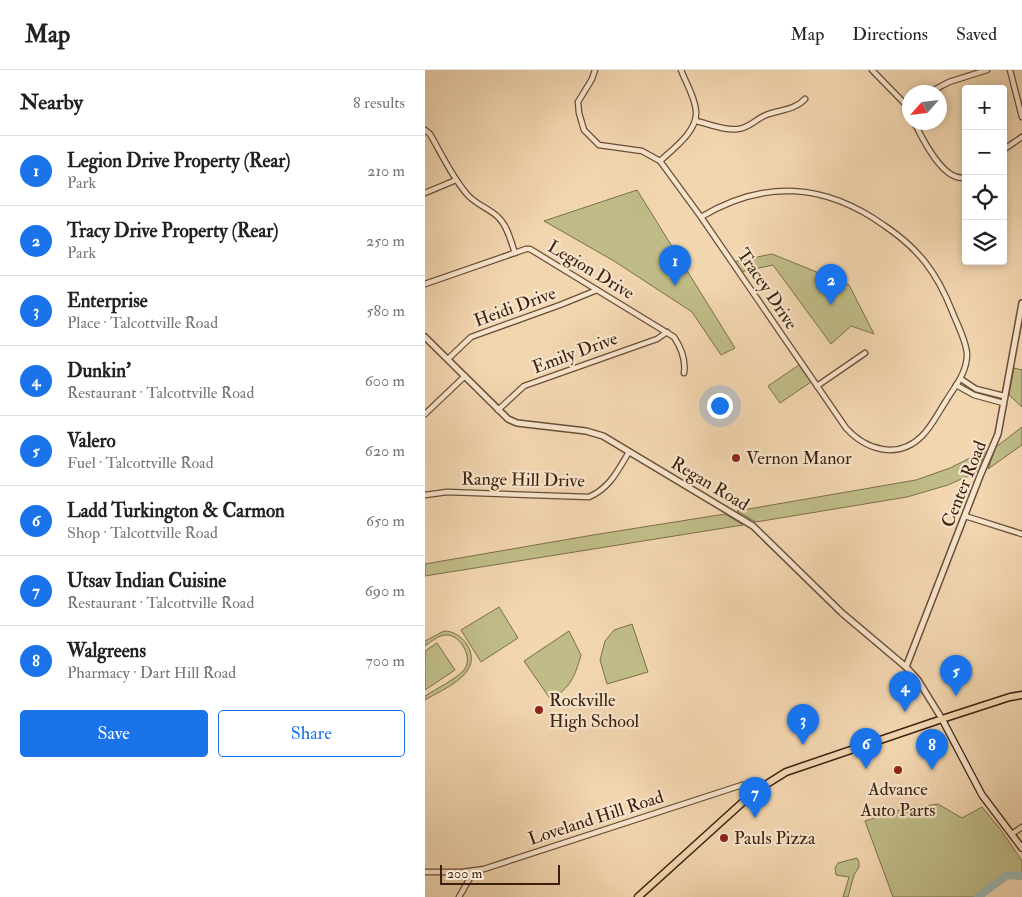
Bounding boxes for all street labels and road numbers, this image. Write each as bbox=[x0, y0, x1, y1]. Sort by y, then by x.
street label: Legion Drive bbox=[543, 235, 639, 305]
street label: Tracey Drive bbox=[731, 244, 803, 334]
street label: Heidi Drive bbox=[471, 281, 560, 332]
street label: Emily Drive bbox=[529, 327, 621, 379]
street label: Center Road bbox=[936, 437, 992, 531]
street label: Regan Road bbox=[667, 452, 753, 516]
street label: Range Hill Drive bbox=[461, 467, 585, 493]
street label: Loveland Hill Road bbox=[525, 785, 667, 851]

